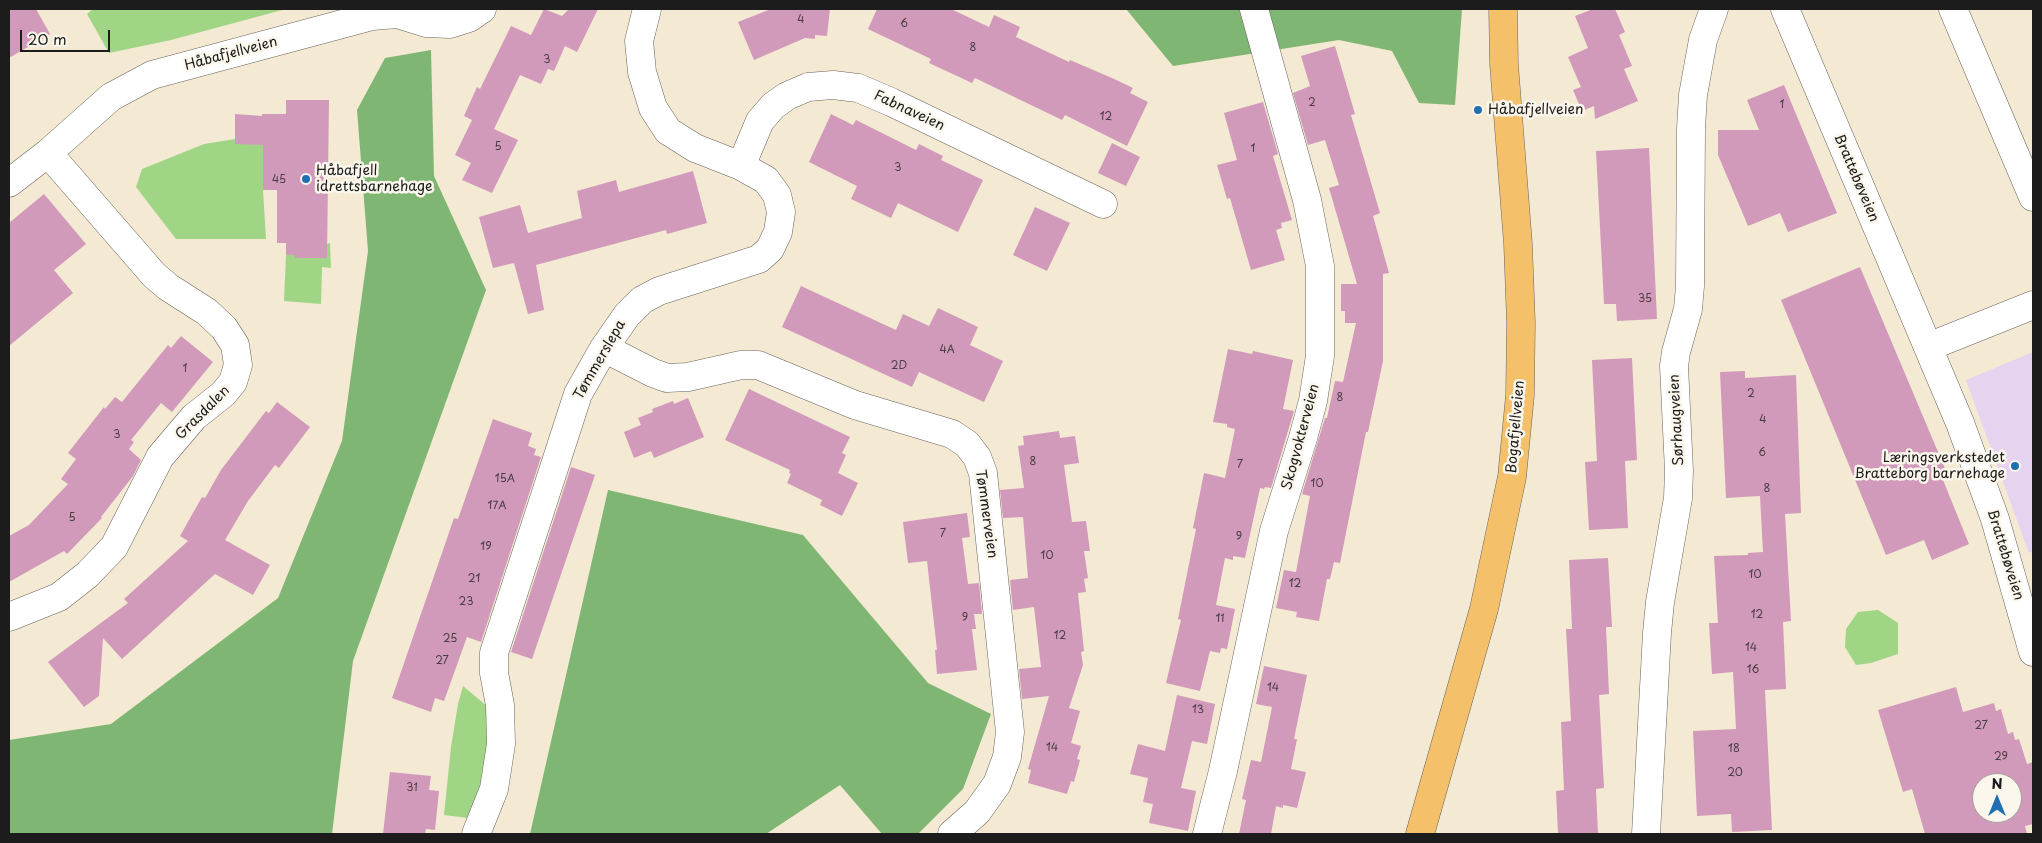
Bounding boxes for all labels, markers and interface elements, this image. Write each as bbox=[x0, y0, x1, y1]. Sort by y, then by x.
house number: 4 bbox=[797, 13, 805, 27]
house number: 6 bbox=[900, 17, 908, 31]
scale bar bbox=[22, 20, 112, 52]
text: 20 m bbox=[28, 27, 67, 50]
street label: Håbafjellveien bbox=[183, 34, 279, 74]
house number: 8 bbox=[970, 41, 976, 55]
house number: 3 bbox=[543, 53, 551, 67]
street label: Fabnaveien bbox=[871, 87, 947, 135]
house number: 2 bbox=[1308, 96, 1316, 110]
house number: 1 bbox=[1780, 98, 1784, 112]
place label: Håbafjellveien bbox=[1488, 102, 1583, 118]
marker: Håbafjellveien bbox=[1472, 104, 1484, 116]
house number: 12 bbox=[1100, 110, 1112, 124]
street label: Brattebøveien bbox=[1830, 131, 1882, 225]
house number: 5 bbox=[494, 140, 502, 154]
house number: 1 bbox=[1251, 142, 1255, 156]
house number: 3 bbox=[894, 161, 902, 175]
place label: Håbafjell idrettsbarnehage bbox=[316, 163, 432, 196]
house number: 45 bbox=[272, 173, 286, 187]
marker: Håbafjell idrettsbarnehage bbox=[300, 173, 312, 185]
house number: 35 bbox=[1638, 292, 1652, 306]
street label: Tømmerslepa bbox=[570, 317, 630, 403]
house number: 4A bbox=[939, 343, 955, 357]
house number: 2D bbox=[891, 359, 907, 373]
house number: 1 bbox=[183, 362, 187, 376]
street label: Sørhaugveien bbox=[1666, 374, 1688, 466]
street label: Bogafjellveien bbox=[1504, 380, 1528, 474]
street label: Grasdalen bbox=[172, 382, 234, 444]
street label: Skogvokterveien bbox=[1279, 382, 1323, 492]
house number: 2 bbox=[1747, 387, 1755, 401]
house number: 8 bbox=[1337, 391, 1343, 405]
house number: 4 bbox=[1759, 413, 1767, 427]
house number: 3 bbox=[113, 428, 121, 442]
house number: 6 bbox=[1758, 446, 1766, 460]
place label: Læringsverkstedet Bratteborg barnehage bbox=[1854, 450, 2005, 482]
house number: 8 bbox=[1030, 455, 1036, 469]
house number: 7 bbox=[1237, 458, 1243, 472]
marker: Læringsverkstedet Bratteborg barnehage bbox=[2009, 460, 2021, 472]
street label: Tømmerveien bbox=[971, 469, 1001, 559]
house number: 15A bbox=[495, 472, 515, 486]
house number: 10 bbox=[1311, 477, 1323, 491]
house number: 8 bbox=[1764, 482, 1770, 496]
house number: 17A bbox=[487, 499, 507, 513]
street label: Brattebøveien bbox=[1983, 507, 2027, 603]
house number: 5 bbox=[68, 511, 76, 525]
house number: 7 bbox=[940, 527, 946, 541]
house number: 9 bbox=[1236, 530, 1242, 544]
house number: 19 bbox=[480, 540, 492, 554]
house number: 10 bbox=[1041, 549, 1053, 563]
house number: 10 bbox=[1749, 568, 1761, 582]
house number: 21 bbox=[468, 572, 480, 586]
house number: 12 bbox=[1289, 577, 1301, 591]
house number: 23 bbox=[459, 595, 473, 609]
house number: 12 bbox=[1751, 608, 1763, 622]
house number: 9 bbox=[962, 611, 968, 625]
house number: 11 bbox=[1215, 612, 1225, 626]
house number: 12 bbox=[1054, 629, 1066, 643]
house number: 25 bbox=[443, 632, 457, 646]
house number: 14 bbox=[1745, 641, 1757, 655]
house number: 27 bbox=[435, 654, 449, 668]
house number: 16 bbox=[1747, 663, 1759, 677]
house number: 14 bbox=[1267, 681, 1279, 695]
house number: 13 bbox=[1192, 703, 1204, 717]
house number: 27 bbox=[1974, 719, 1988, 733]
house number: 14 bbox=[1046, 741, 1058, 755]
house number: 18 bbox=[1728, 742, 1740, 756]
house number: 29 bbox=[1994, 750, 2008, 764]
house number: 20 bbox=[1727, 766, 1743, 780]
north arrow bbox=[1972, 773, 2022, 823]
text: N bbox=[1991, 773, 2003, 794]
house number: 31 bbox=[406, 781, 418, 795]

